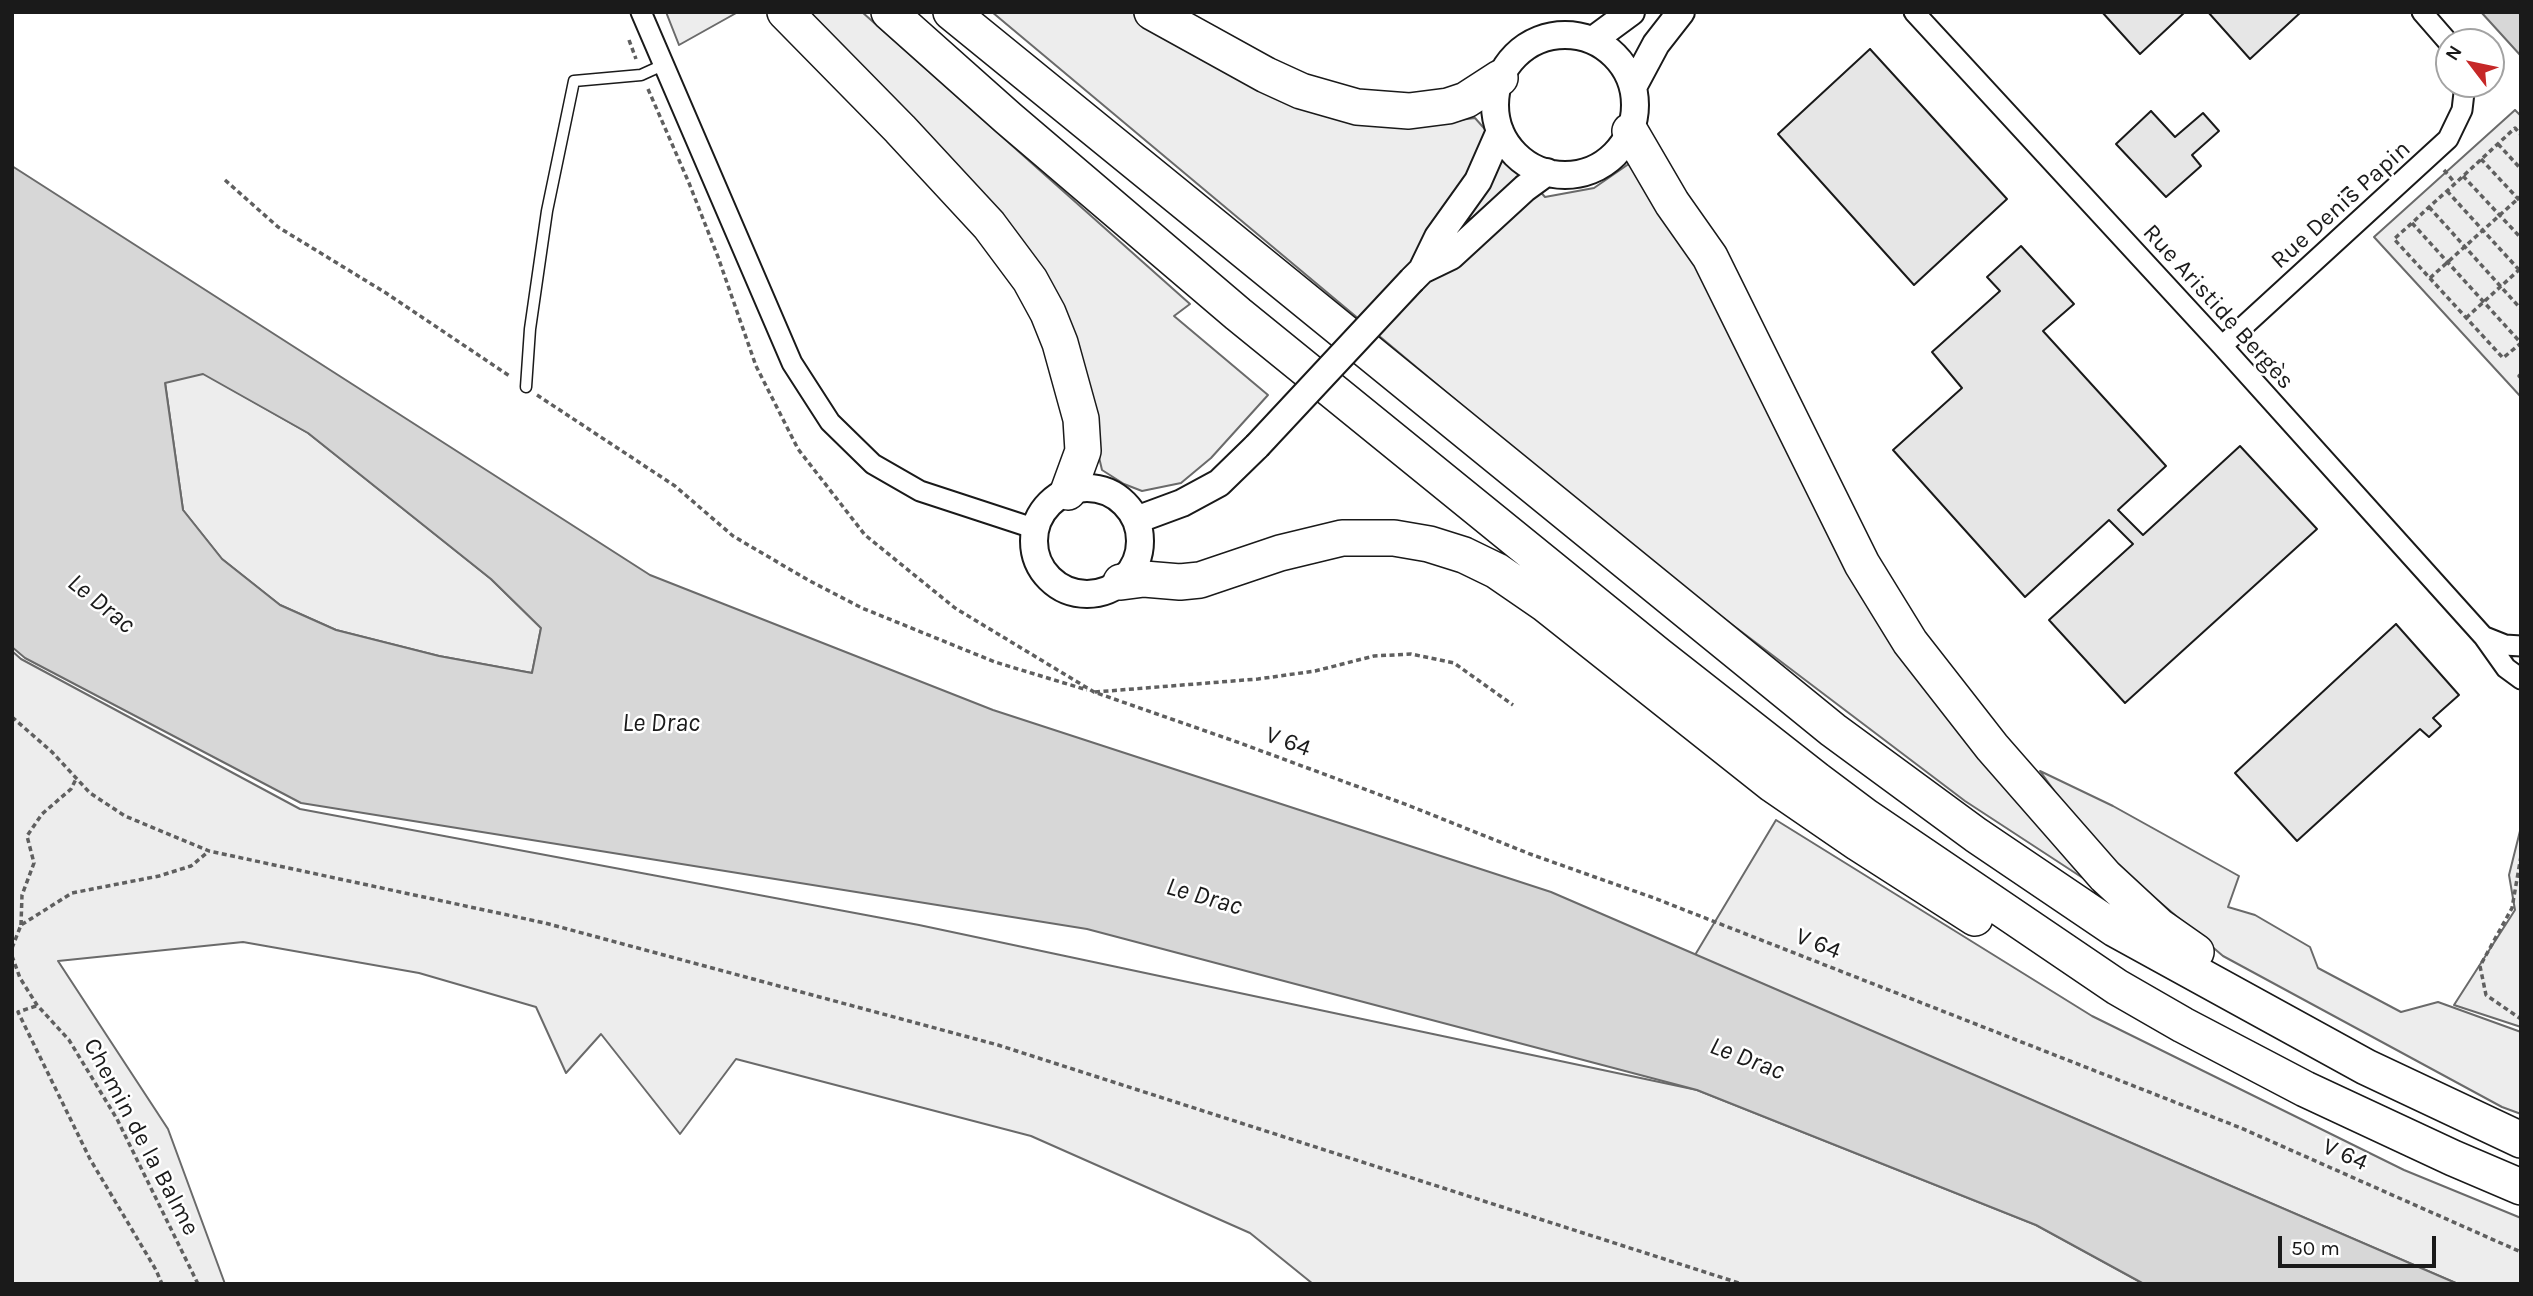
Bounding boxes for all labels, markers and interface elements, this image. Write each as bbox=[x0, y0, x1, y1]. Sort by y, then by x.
north arrow bbox=[2435, 28, 2505, 98]
text: N bbox=[2441, 41, 2467, 65]
street label: Rue Denis Papin bbox=[2265, 135, 2417, 275]
street label: Rue Aristide Bergès bbox=[2136, 219, 2300, 395]
water label: Le Drac bbox=[61, 567, 141, 641]
water label: Le Drac bbox=[622, 708, 700, 740]
street label: V 64 bbox=[1261, 721, 1315, 763]
water label: Le Drac bbox=[1162, 871, 1246, 923]
street label: V 64 bbox=[1791, 922, 1845, 966]
water label: Le Drac bbox=[1705, 1030, 1789, 1088]
street label: Chemin de la Balme bbox=[77, 1034, 205, 1240]
street label: V 64 bbox=[2318, 1132, 2372, 1178]
scale bar bbox=[2281, 1222, 2438, 1266]
text: 50 m bbox=[2291, 1236, 2340, 1260]

